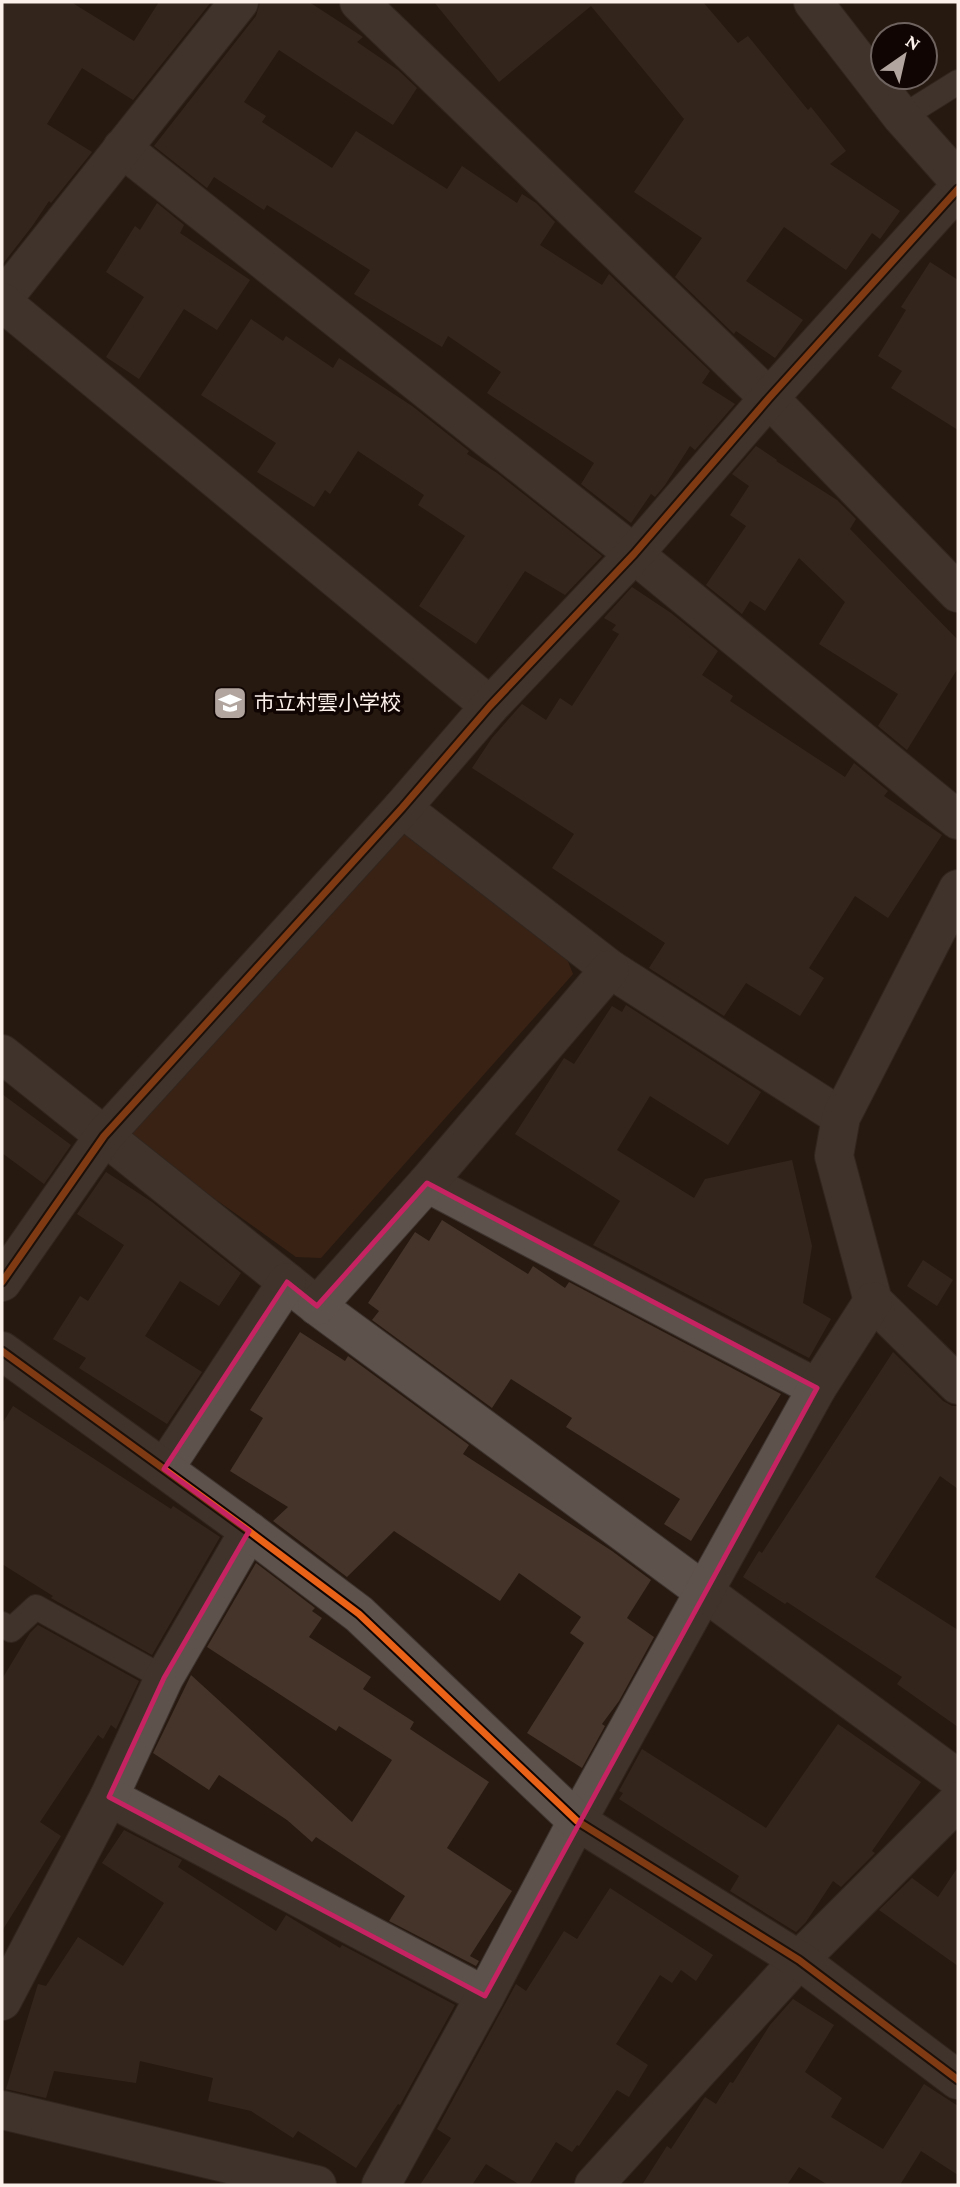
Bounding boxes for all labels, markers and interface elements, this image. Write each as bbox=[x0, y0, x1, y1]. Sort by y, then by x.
north arrow bbox=[869, 21, 939, 91]
text: N bbox=[902, 30, 925, 55]
school or university icon: 市立村雲小学校 bbox=[211, 684, 249, 722]
place label: 市立村雲小学校 bbox=[254, 691, 401, 715]

